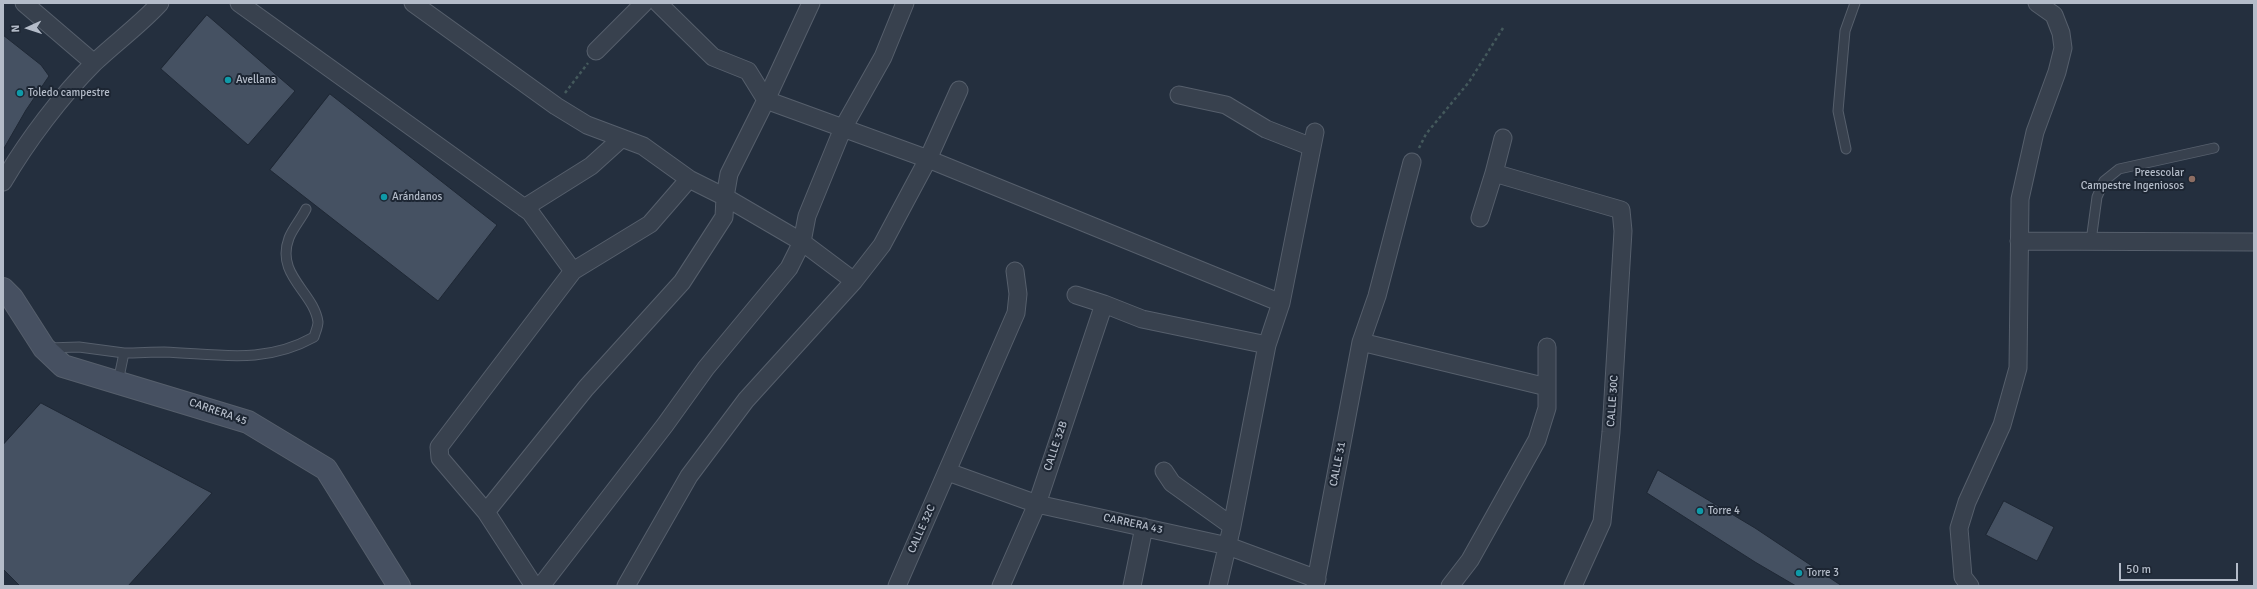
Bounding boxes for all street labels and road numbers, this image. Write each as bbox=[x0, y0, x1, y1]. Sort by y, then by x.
street label: CALLE 30C bbox=[1605, 375, 1621, 427]
street label: CARRERA 45 bbox=[187, 396, 249, 428]
street label: CALLE 32B bbox=[1041, 419, 1071, 473]
street label: CALLE 31 bbox=[1327, 441, 1349, 487]
street label: CALLE 32C bbox=[905, 503, 939, 555]
street label: CARRERA 43 bbox=[1102, 511, 1164, 537]

